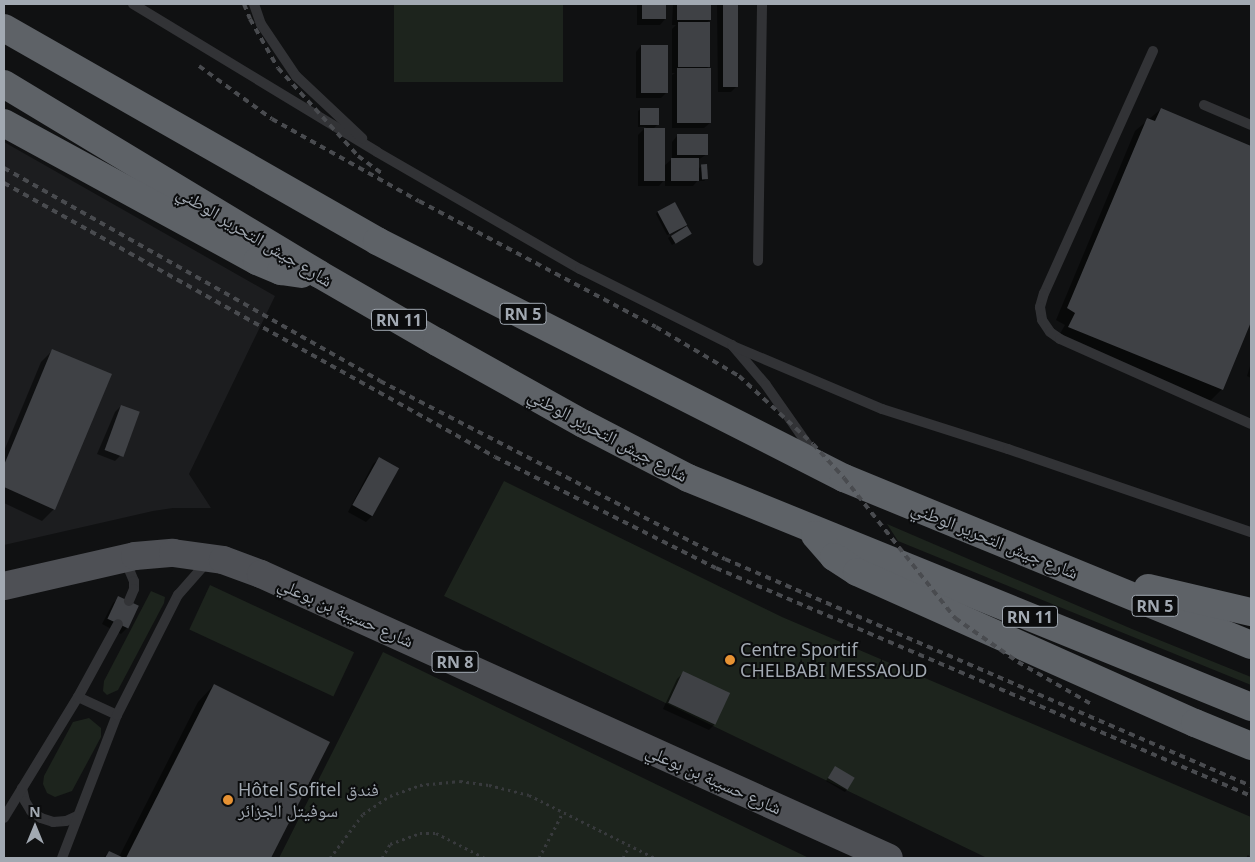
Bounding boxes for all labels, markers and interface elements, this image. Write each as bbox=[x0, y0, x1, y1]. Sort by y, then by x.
street label: شارع جيش التحرير الوطني bbox=[173, 181, 337, 291]
road number: RN 5 bbox=[499, 300, 547, 328]
road number: RN 11 bbox=[370, 306, 428, 334]
street label: شارع جيش التحرير الوطني bbox=[524, 384, 692, 486]
street label: شارع جيش التحرير الوطني bbox=[909, 497, 1081, 583]
street label: شارع حسيبة بن بوعلي bbox=[275, 572, 417, 652]
road number: RN 5 bbox=[1131, 592, 1179, 620]
road number: RN 11 bbox=[1001, 604, 1059, 630]
place label: Centre Sportif CHELBABI MESSAOUD bbox=[740, 639, 927, 682]
road number: RN 8 bbox=[431, 649, 479, 676]
marker: Centre Sportif CHELBABI MESSAOUD bbox=[724, 654, 736, 666]
street label: شارع حسيبة بن بوعلي bbox=[643, 739, 785, 819]
place label: Hôtel Sofitel فندق سوفيتل الجزائر bbox=[238, 779, 379, 822]
marker: Hôtel Sofitel فندق سوفيتل الجزائر bbox=[222, 794, 234, 806]
north arrow bbox=[10, 802, 60, 852]
text: N bbox=[29, 802, 41, 821]

